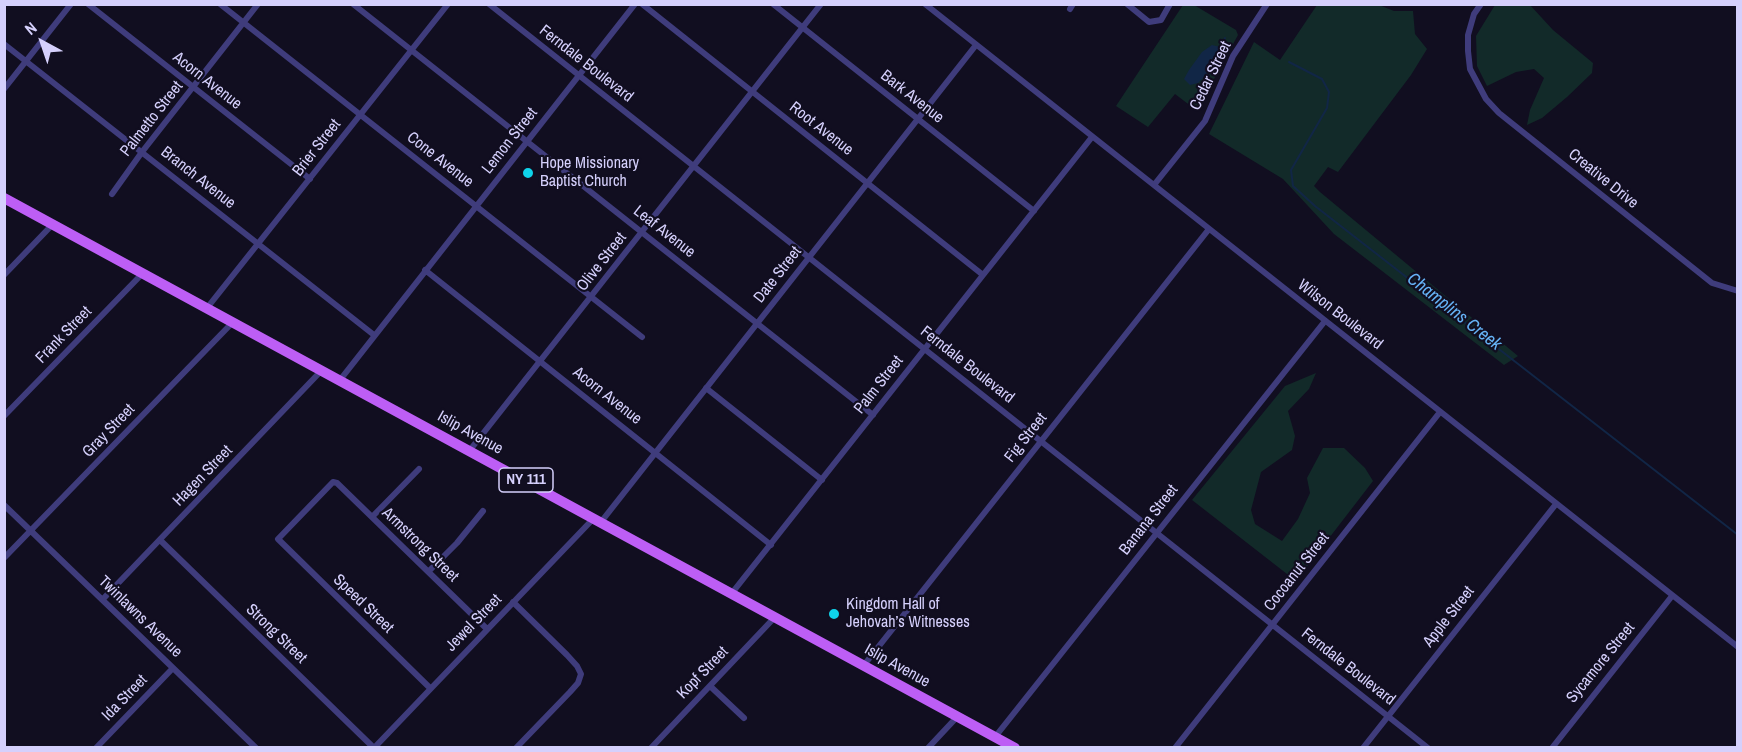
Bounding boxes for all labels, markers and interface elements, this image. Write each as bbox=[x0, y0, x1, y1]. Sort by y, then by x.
north arrow bbox=[12, 12, 72, 72]
text: N bbox=[20, 17, 41, 40]
street label: Ferndale Boulevard bbox=[535, 21, 637, 107]
street label: Cedar Street bbox=[1186, 38, 1236, 114]
street label: Acorn Avenue bbox=[169, 48, 245, 114]
street label: Bark Avenue bbox=[877, 66, 947, 128]
street label: Palmetto Street bbox=[117, 77, 187, 161]
street label: Root Avenue bbox=[785, 98, 857, 160]
street label: Lemon Street bbox=[478, 104, 542, 178]
street label: Brier Street bbox=[289, 116, 345, 180]
street label: Cone Avenue bbox=[403, 128, 477, 192]
street label: Branch Avenue bbox=[157, 143, 239, 213]
street label: Creative Drive bbox=[1564, 145, 1642, 213]
place label: Hope Missionary Baptist Church bbox=[540, 154, 639, 192]
marker: Hope Missionary Baptist Church bbox=[521, 166, 535, 180]
street label: Leaf Avenue bbox=[629, 202, 699, 262]
street label: Olive Street bbox=[573, 229, 631, 295]
street label: Date Street bbox=[750, 243, 806, 307]
water label: Champlins Creek bbox=[1402, 268, 1506, 356]
street label: Wilson Boulevard bbox=[1294, 276, 1386, 354]
street label: Frank Street bbox=[32, 302, 96, 368]
street label: Ferndale Boulevard bbox=[916, 322, 1018, 408]
street label: Palm Street bbox=[850, 352, 908, 418]
street label: Acorn Avenue bbox=[569, 363, 645, 429]
street label: Gray Street bbox=[79, 400, 139, 462]
street label: Islip Avenue bbox=[434, 407, 506, 459]
street label: Fig Street bbox=[1001, 409, 1051, 467]
street label: Hagen Street bbox=[169, 442, 237, 510]
road number: NY 111 bbox=[499, 468, 553, 492]
street label: Banana Street bbox=[1116, 481, 1182, 559]
street label: Armstrong Street bbox=[378, 504, 462, 586]
street label: Cocoanut Street bbox=[1260, 529, 1334, 615]
street label: Speed Street bbox=[329, 570, 397, 638]
street label: Twinlawns Avenue bbox=[94, 572, 186, 662]
street label: Apple Street bbox=[1419, 583, 1479, 651]
street label: Jewel Street bbox=[442, 590, 506, 656]
place label: Kingdom Hall of Jehovah’s Witnesses bbox=[846, 595, 970, 633]
street label: Strong Street bbox=[242, 600, 310, 668]
marker: Kingdom Hall of Jehovah’s Witnesses bbox=[827, 607, 841, 621]
street label: Sycamore Street bbox=[1563, 619, 1639, 707]
street label: Ferndale Boulevard bbox=[1297, 624, 1399, 710]
street label: Islip Avenue bbox=[861, 640, 933, 692]
street label: Kopf Street bbox=[673, 643, 733, 703]
street label: Ida Street bbox=[98, 671, 152, 725]

